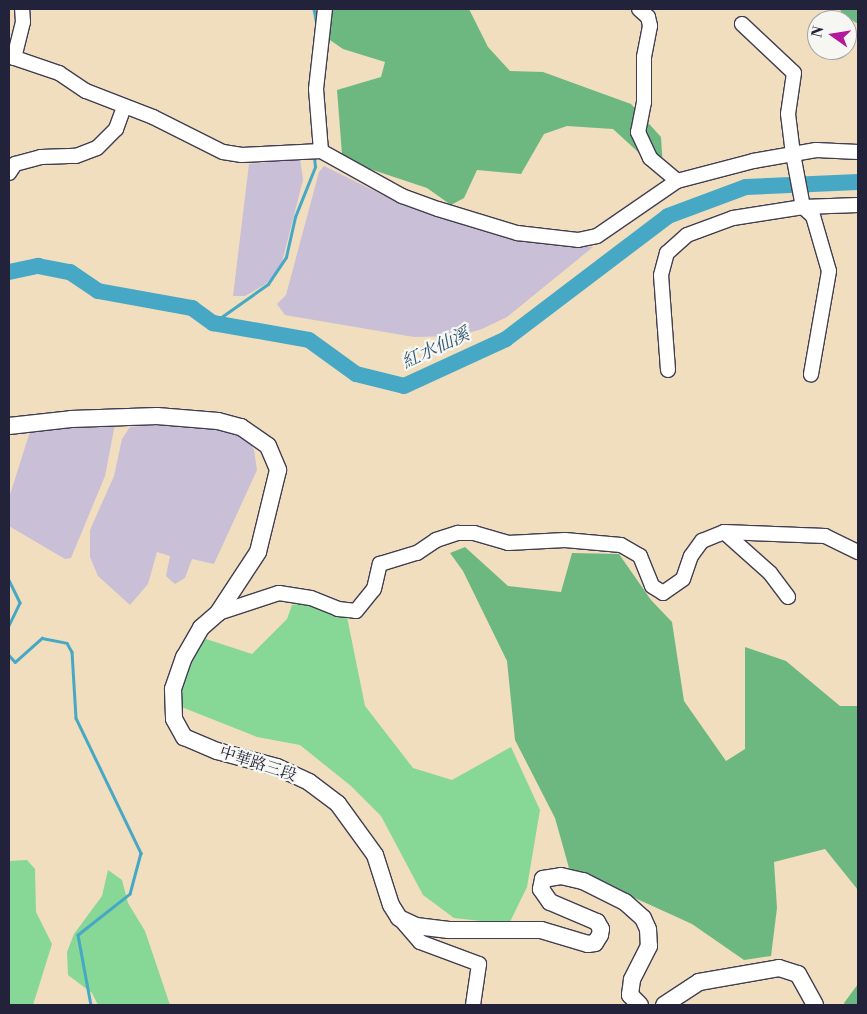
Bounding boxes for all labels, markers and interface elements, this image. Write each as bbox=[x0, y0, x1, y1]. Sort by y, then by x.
north arrow bbox=[807, 10, 857, 60]
text: N bbox=[808, 24, 828, 39]
water label: 紅水仙溪 bbox=[399, 324, 473, 374]
street label: 中華路三段 bbox=[217, 743, 299, 785]

